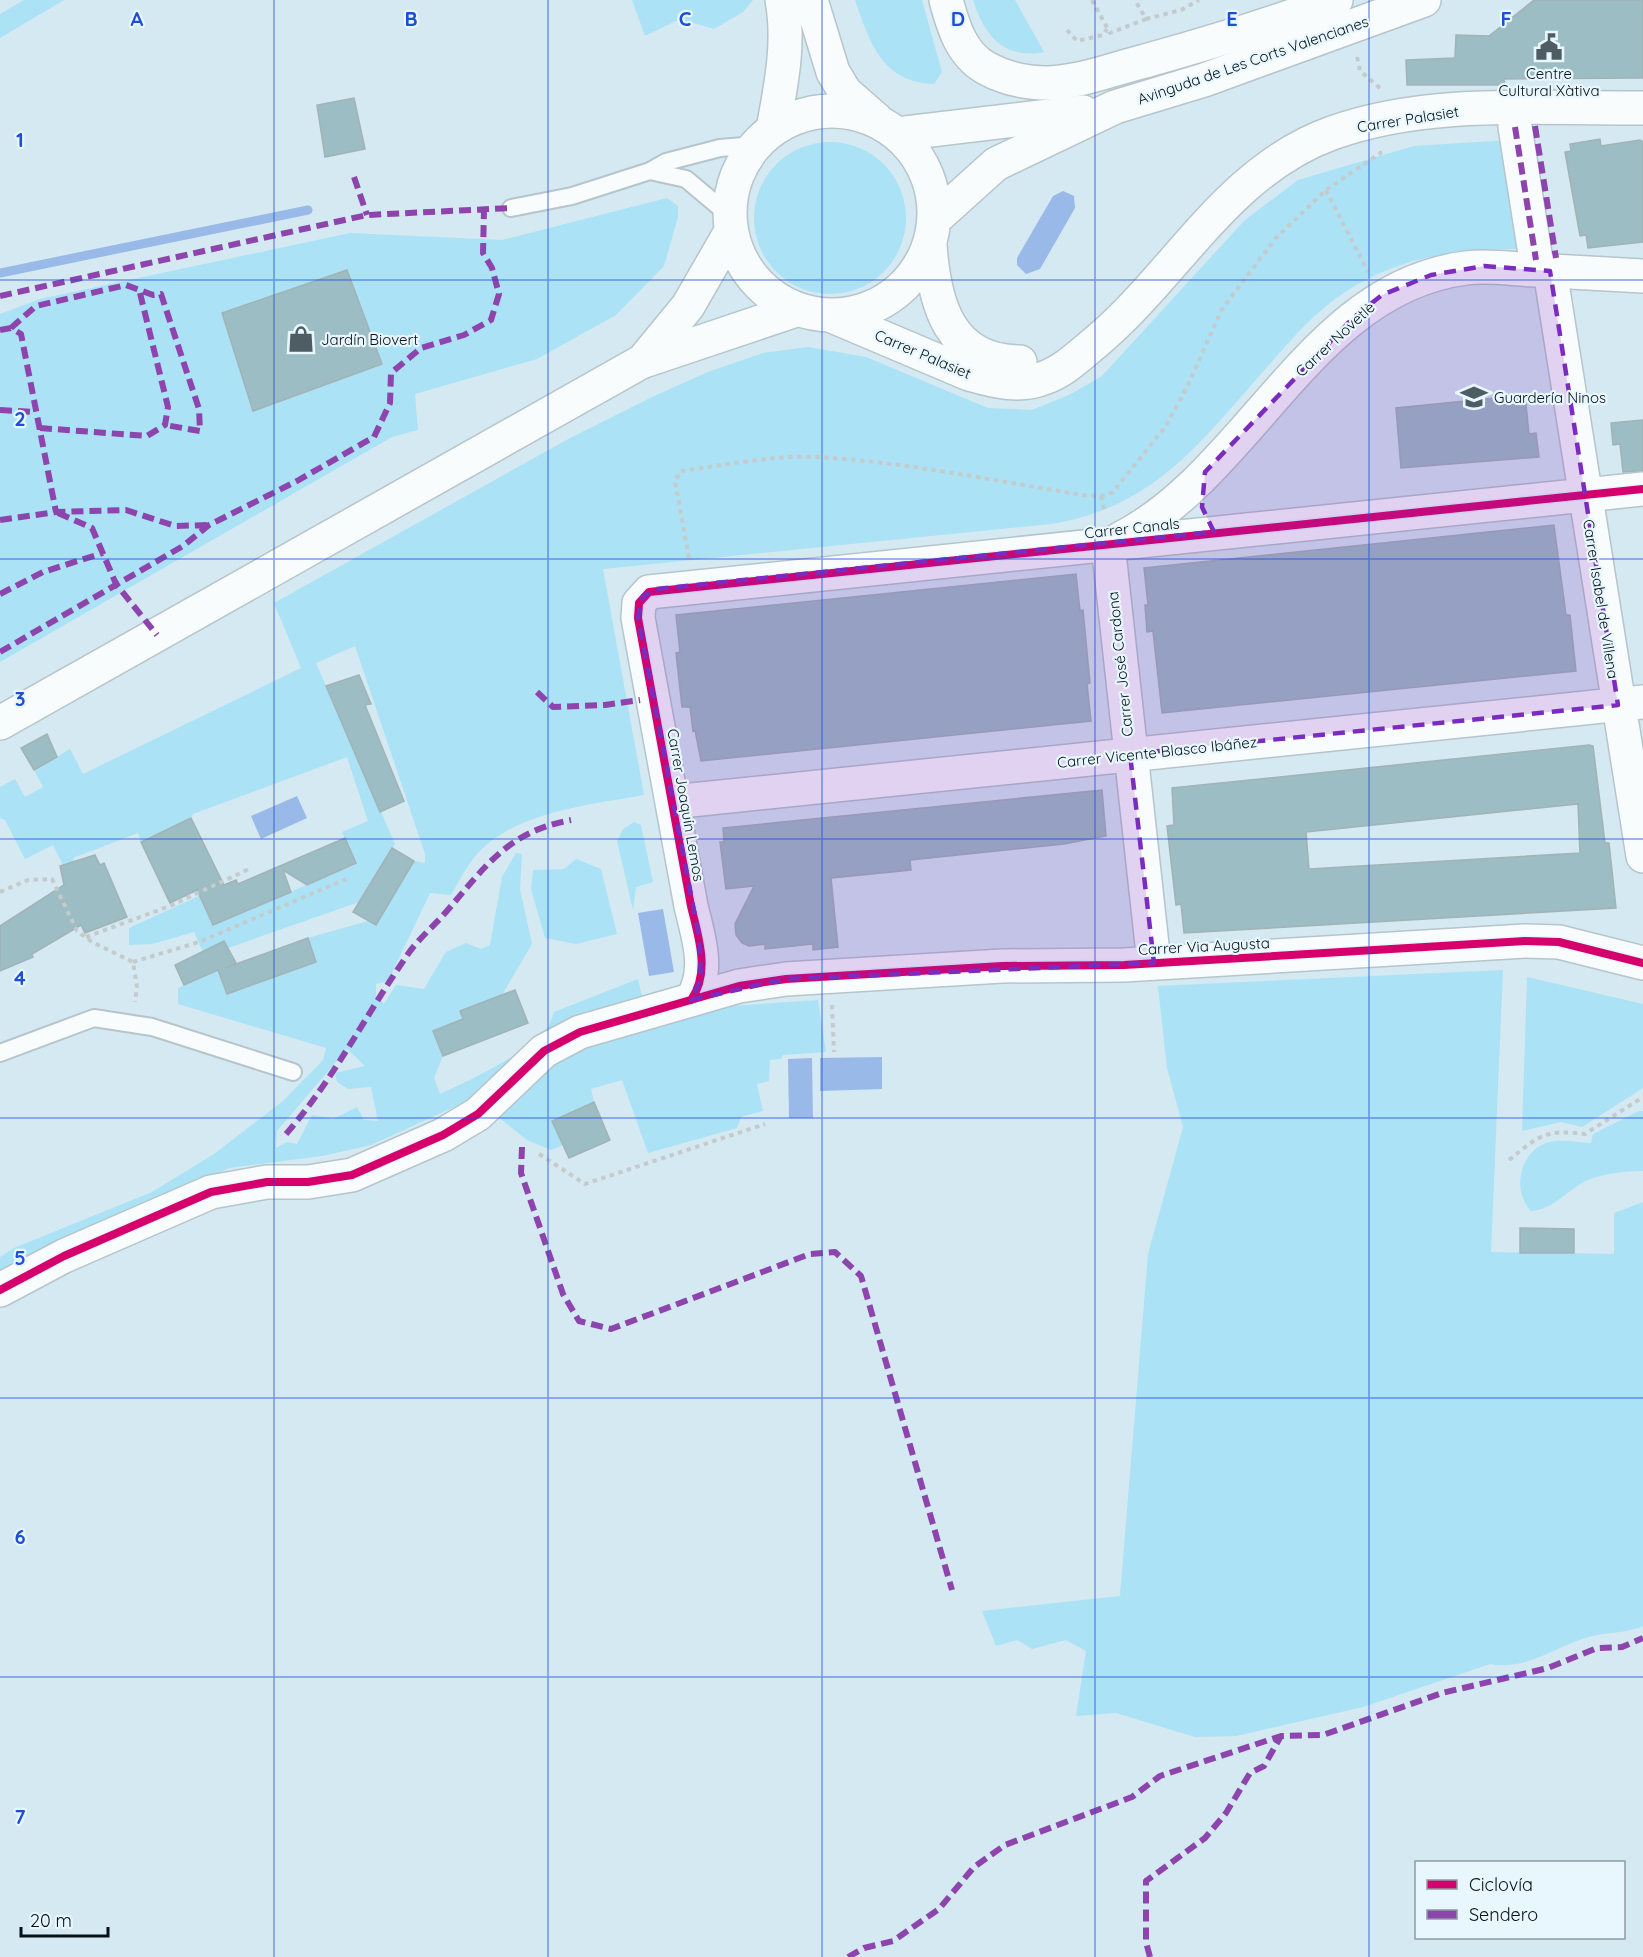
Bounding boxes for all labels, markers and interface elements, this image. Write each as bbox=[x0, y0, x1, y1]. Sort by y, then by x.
text: A bbox=[131, 6, 144, 31]
text: B bbox=[404, 6, 418, 31]
text: C bbox=[679, 6, 692, 31]
text: D bbox=[951, 6, 965, 31]
text: E bbox=[1226, 6, 1238, 31]
text: F bbox=[1500, 6, 1512, 31]
street label: Avinguda de Les Corts Valencianes bbox=[1135, 11, 1371, 109]
public building icon: Centre Cultural Xàtiva bbox=[1534, 32, 1564, 62]
place label: Centre Cultural Xàtiva bbox=[1498, 64, 1600, 100]
street label: Carrer Palasiet bbox=[1356, 102, 1460, 136]
text: 1 bbox=[16, 127, 24, 152]
street label: Carrer Novetlè bbox=[1291, 297, 1379, 381]
shop icon: Jardín Biovert bbox=[286, 324, 316, 354]
street label: Carrer Palasiet bbox=[872, 325, 974, 383]
place label: Jardín Biovert bbox=[321, 330, 418, 349]
school or university icon: Guardería Ninos bbox=[1459, 382, 1489, 412]
place label: Guardería Ninos bbox=[1494, 388, 1606, 407]
text: 2 bbox=[14, 406, 26, 431]
street label: Carrer Canals bbox=[1083, 514, 1181, 542]
street label: Carrer Isabel de Villena bbox=[1579, 518, 1623, 680]
street label: Carrer José Cardona bbox=[1103, 590, 1137, 738]
text: 3 bbox=[15, 686, 25, 711]
street label: Carrer Joaquín Lemos bbox=[663, 727, 709, 883]
street label: Carrer Vicente Blasco Ibáñez bbox=[1056, 732, 1258, 772]
street label: Carrer Via Augusta bbox=[1138, 933, 1270, 959]
text: 4 bbox=[14, 965, 26, 990]
text: 5 bbox=[14, 1245, 26, 1270]
text: 6 bbox=[14, 1524, 26, 1549]
text: 7 bbox=[15, 1804, 26, 1829]
legend bbox=[1415, 1861, 1625, 1939]
text: Ciclovía bbox=[1469, 1873, 1533, 1896]
scale bar bbox=[21, 1900, 108, 1938]
text: Sendero bbox=[1469, 1903, 1538, 1926]
text: 20 m bbox=[30, 1909, 72, 1932]

